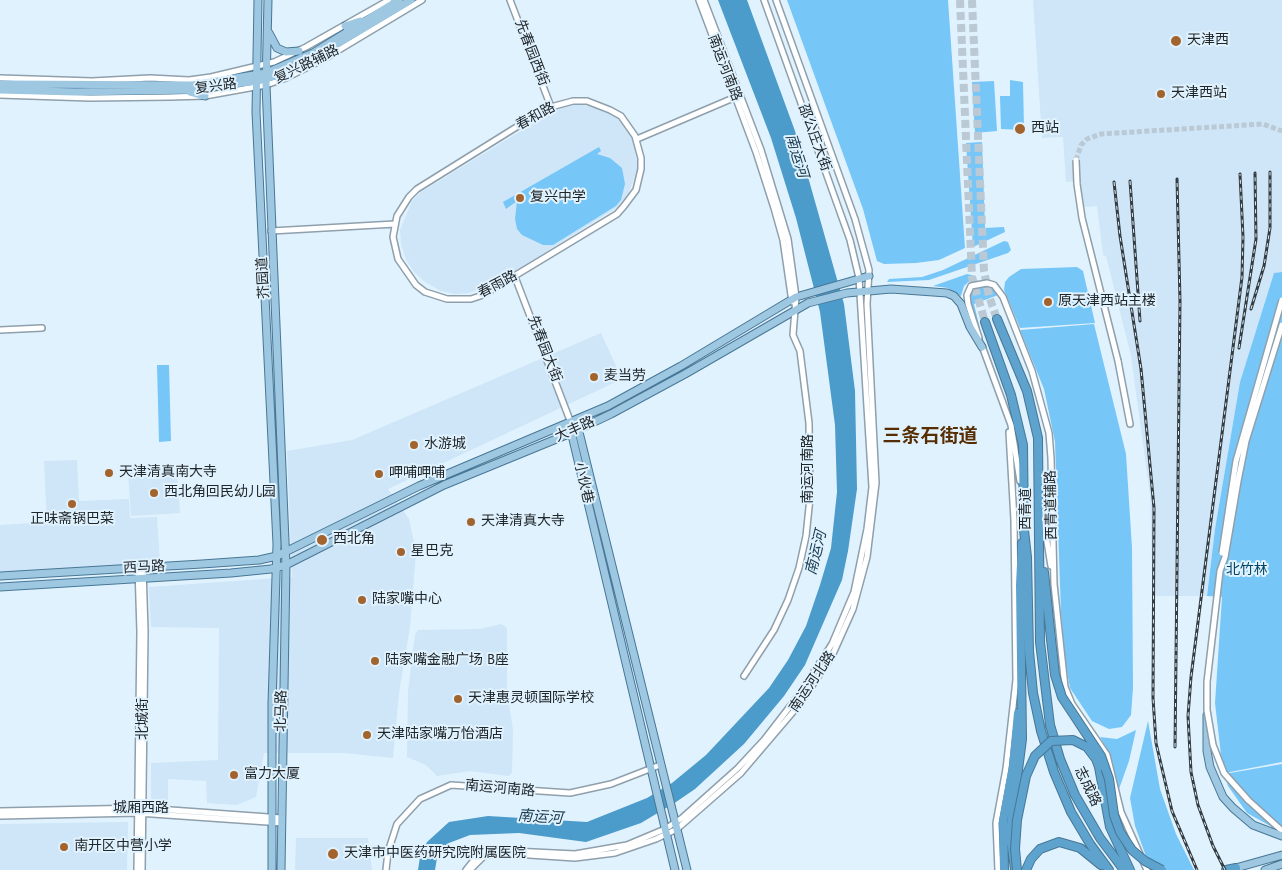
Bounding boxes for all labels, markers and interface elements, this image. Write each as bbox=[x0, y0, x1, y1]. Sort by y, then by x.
street label: 先春园西街 bbox=[511, 17, 551, 89]
street label: 南运河南路 bbox=[704, 32, 744, 104]
place label: 天津西 bbox=[1187, 33, 1229, 49]
marker: 天津西 bbox=[1169, 34, 1183, 48]
street label: 复兴路辅路 bbox=[272, 42, 342, 88]
street label: 复兴路 bbox=[194, 76, 238, 98]
place label: 天津西站 bbox=[1171, 86, 1227, 102]
marker: 天津西站 bbox=[1155, 88, 1167, 100]
street label: 春和路 bbox=[514, 99, 558, 135]
street label: 邵公庄大街 bbox=[794, 102, 834, 174]
place label: 西站 bbox=[1031, 121, 1059, 137]
marker: 西站 bbox=[1013, 122, 1027, 136]
water label: 南运河 bbox=[781, 132, 811, 180]
place label: 复兴中学 bbox=[530, 190, 586, 206]
marker: 复兴中学 bbox=[514, 192, 526, 204]
street label: 芥园道 bbox=[255, 257, 273, 299]
street label: 春雨路 bbox=[476, 268, 520, 302]
place label: 原天津西站主楼 bbox=[1058, 294, 1156, 310]
marker: 原天津西站主楼 bbox=[1042, 296, 1054, 308]
street label: 先春园大街 bbox=[524, 313, 564, 385]
place label: 麦当劳 bbox=[604, 369, 646, 385]
marker: 麦当劳 bbox=[588, 371, 600, 383]
street label: 大丰路 bbox=[552, 414, 598, 446]
district label: 三条石街道 bbox=[883, 426, 977, 448]
street label: 南运河南路 bbox=[801, 434, 817, 504]
place label: 水游城 bbox=[424, 437, 466, 453]
marker: 水游城 bbox=[408, 439, 420, 451]
street label: 小伙巷 bbox=[570, 461, 596, 505]
place label: 天津清真南大寺 bbox=[119, 465, 217, 481]
place label: 呷哺呷哺 bbox=[389, 466, 445, 482]
marker: 天津清真南大寺 bbox=[103, 467, 115, 479]
marker: 呷哺呷哺 bbox=[373, 468, 385, 480]
street label: 西青道辅路 bbox=[1043, 470, 1061, 540]
place label: 西北角回民幼儿园 bbox=[164, 485, 276, 501]
marker: 西北角回民幼儿园 bbox=[148, 487, 160, 499]
street label: 西青道 bbox=[1019, 488, 1035, 530]
marker: 正味斋锅巴菜 bbox=[66, 498, 78, 510]
place label: 正味斋锅巴菜 bbox=[30, 512, 114, 528]
place label: 天津清真大寺 bbox=[481, 514, 565, 530]
marker: 天津清真大寺 bbox=[465, 516, 477, 528]
water label: 南运河 bbox=[803, 529, 831, 577]
place label: 西北角 bbox=[333, 532, 375, 548]
marker: 西北角 bbox=[315, 533, 329, 547]
place label: 星巴克 bbox=[411, 544, 453, 560]
marker: 星巴克 bbox=[395, 546, 407, 558]
street label: 西马路 bbox=[123, 559, 165, 577]
park label: 北竹林 bbox=[1226, 563, 1268, 579]
place label: 陆家嘴中心 bbox=[372, 592, 442, 608]
marker: 陆家嘴中心 bbox=[356, 594, 368, 606]
street label: 南运河北路 bbox=[786, 648, 840, 716]
place label: 陆家嘴金融广场 B座 bbox=[385, 653, 509, 669]
marker: 陆家嘴金融广场 B座 bbox=[369, 655, 381, 667]
street label: 北马路 bbox=[273, 690, 291, 732]
place label: 天津惠灵顿国际学校 bbox=[468, 691, 594, 707]
marker: 天津惠灵顿国际学校 bbox=[452, 693, 464, 705]
street label: 北城街 bbox=[136, 698, 152, 740]
place label: 天津陆家嘴万怡酒店 bbox=[377, 727, 503, 743]
marker: 天津陆家嘴万怡酒店 bbox=[361, 729, 373, 741]
street label: 志成路 bbox=[1070, 764, 1104, 810]
place label: 富力大厦 bbox=[244, 767, 300, 783]
marker: 富力大厦 bbox=[228, 769, 240, 781]
street label: 南运河南路 bbox=[464, 778, 536, 800]
street label: 城厢西路 bbox=[113, 801, 169, 817]
water label: 南运河 bbox=[517, 807, 563, 829]
place label: 南开区中营小学 bbox=[74, 839, 172, 855]
marker: 南开区中营小学 bbox=[58, 841, 70, 853]
place label: 天津市中医药研究院附属医院 bbox=[344, 846, 526, 862]
marker: 天津市中医药研究院附属医院 bbox=[326, 847, 340, 861]

